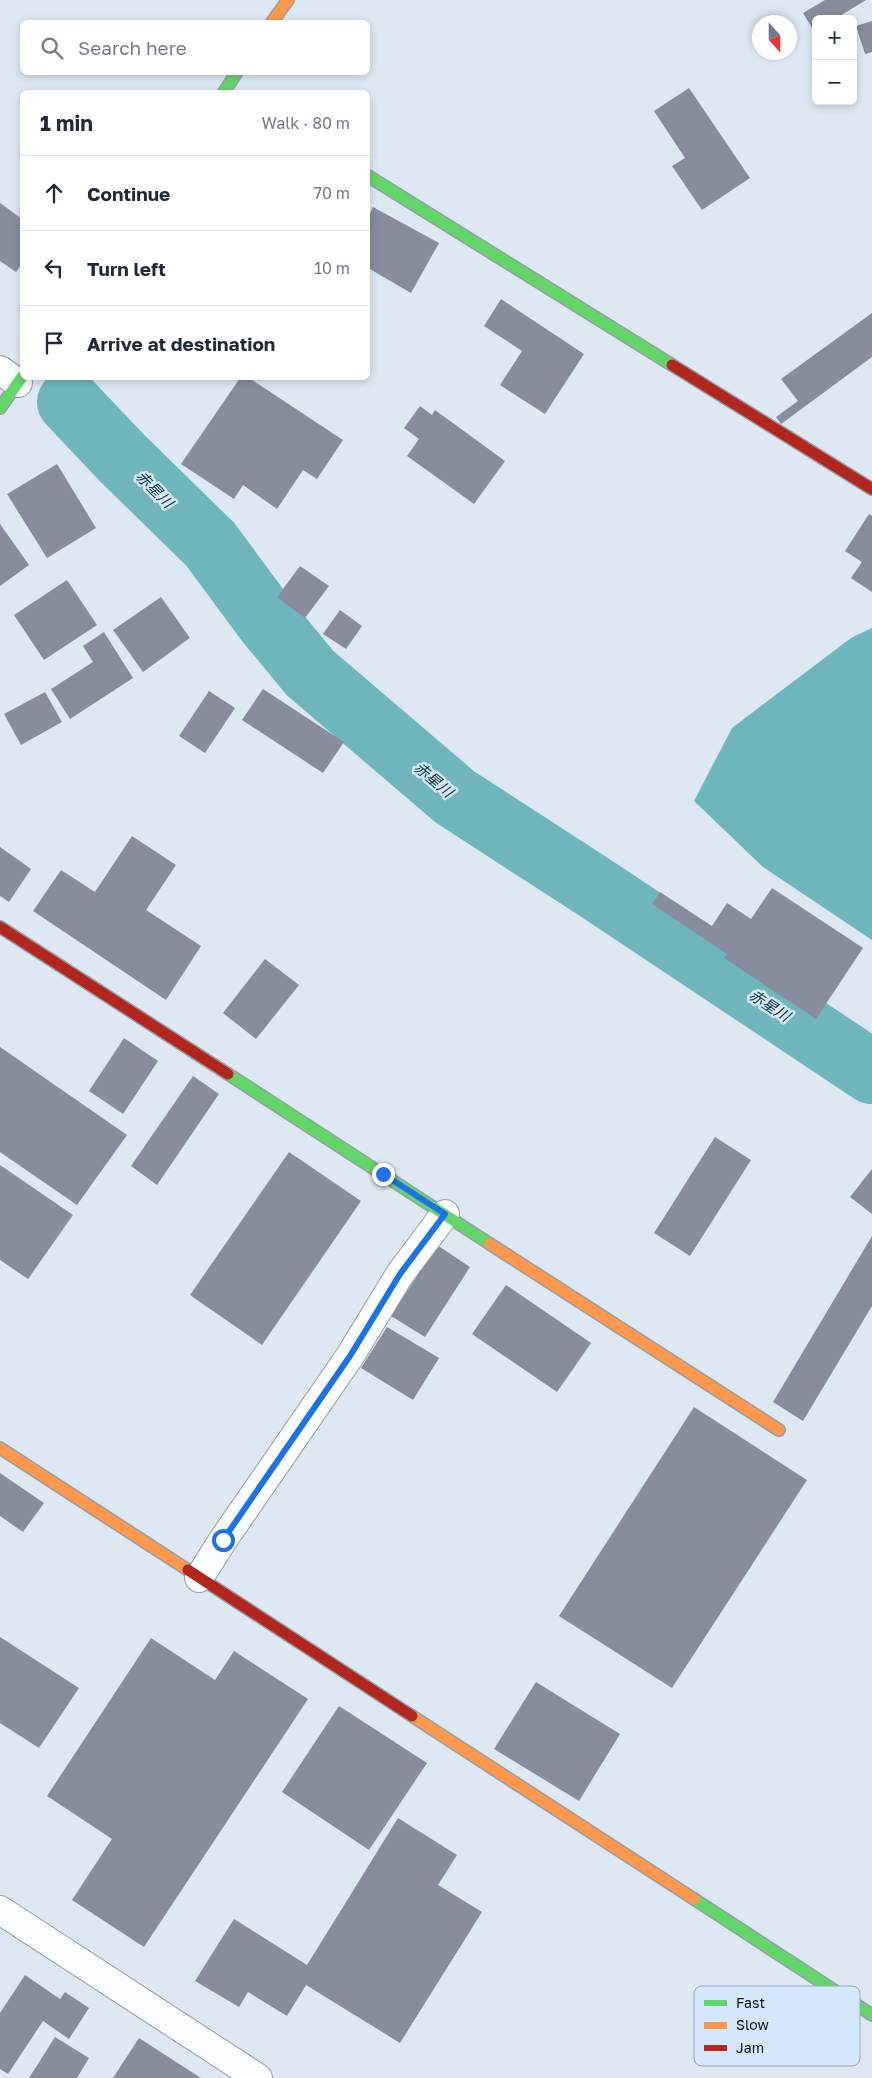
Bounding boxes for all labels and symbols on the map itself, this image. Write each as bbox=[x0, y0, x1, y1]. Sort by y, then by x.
north arrow bbox=[752, 15, 797, 60]
water label: 赤星川 bbox=[133, 467, 179, 513]
water label: 赤星川 bbox=[411, 758, 459, 802]
water label: 赤星川 bbox=[746, 985, 795, 1026]
route end bbox=[372, 1163, 395, 1186]
route start bbox=[212, 1529, 235, 1552]
legend bbox=[694, 1986, 860, 2066]
text: Fast bbox=[736, 1994, 765, 2011]
text: Slow bbox=[736, 2016, 769, 2033]
text: Jam bbox=[736, 2039, 764, 2056]

